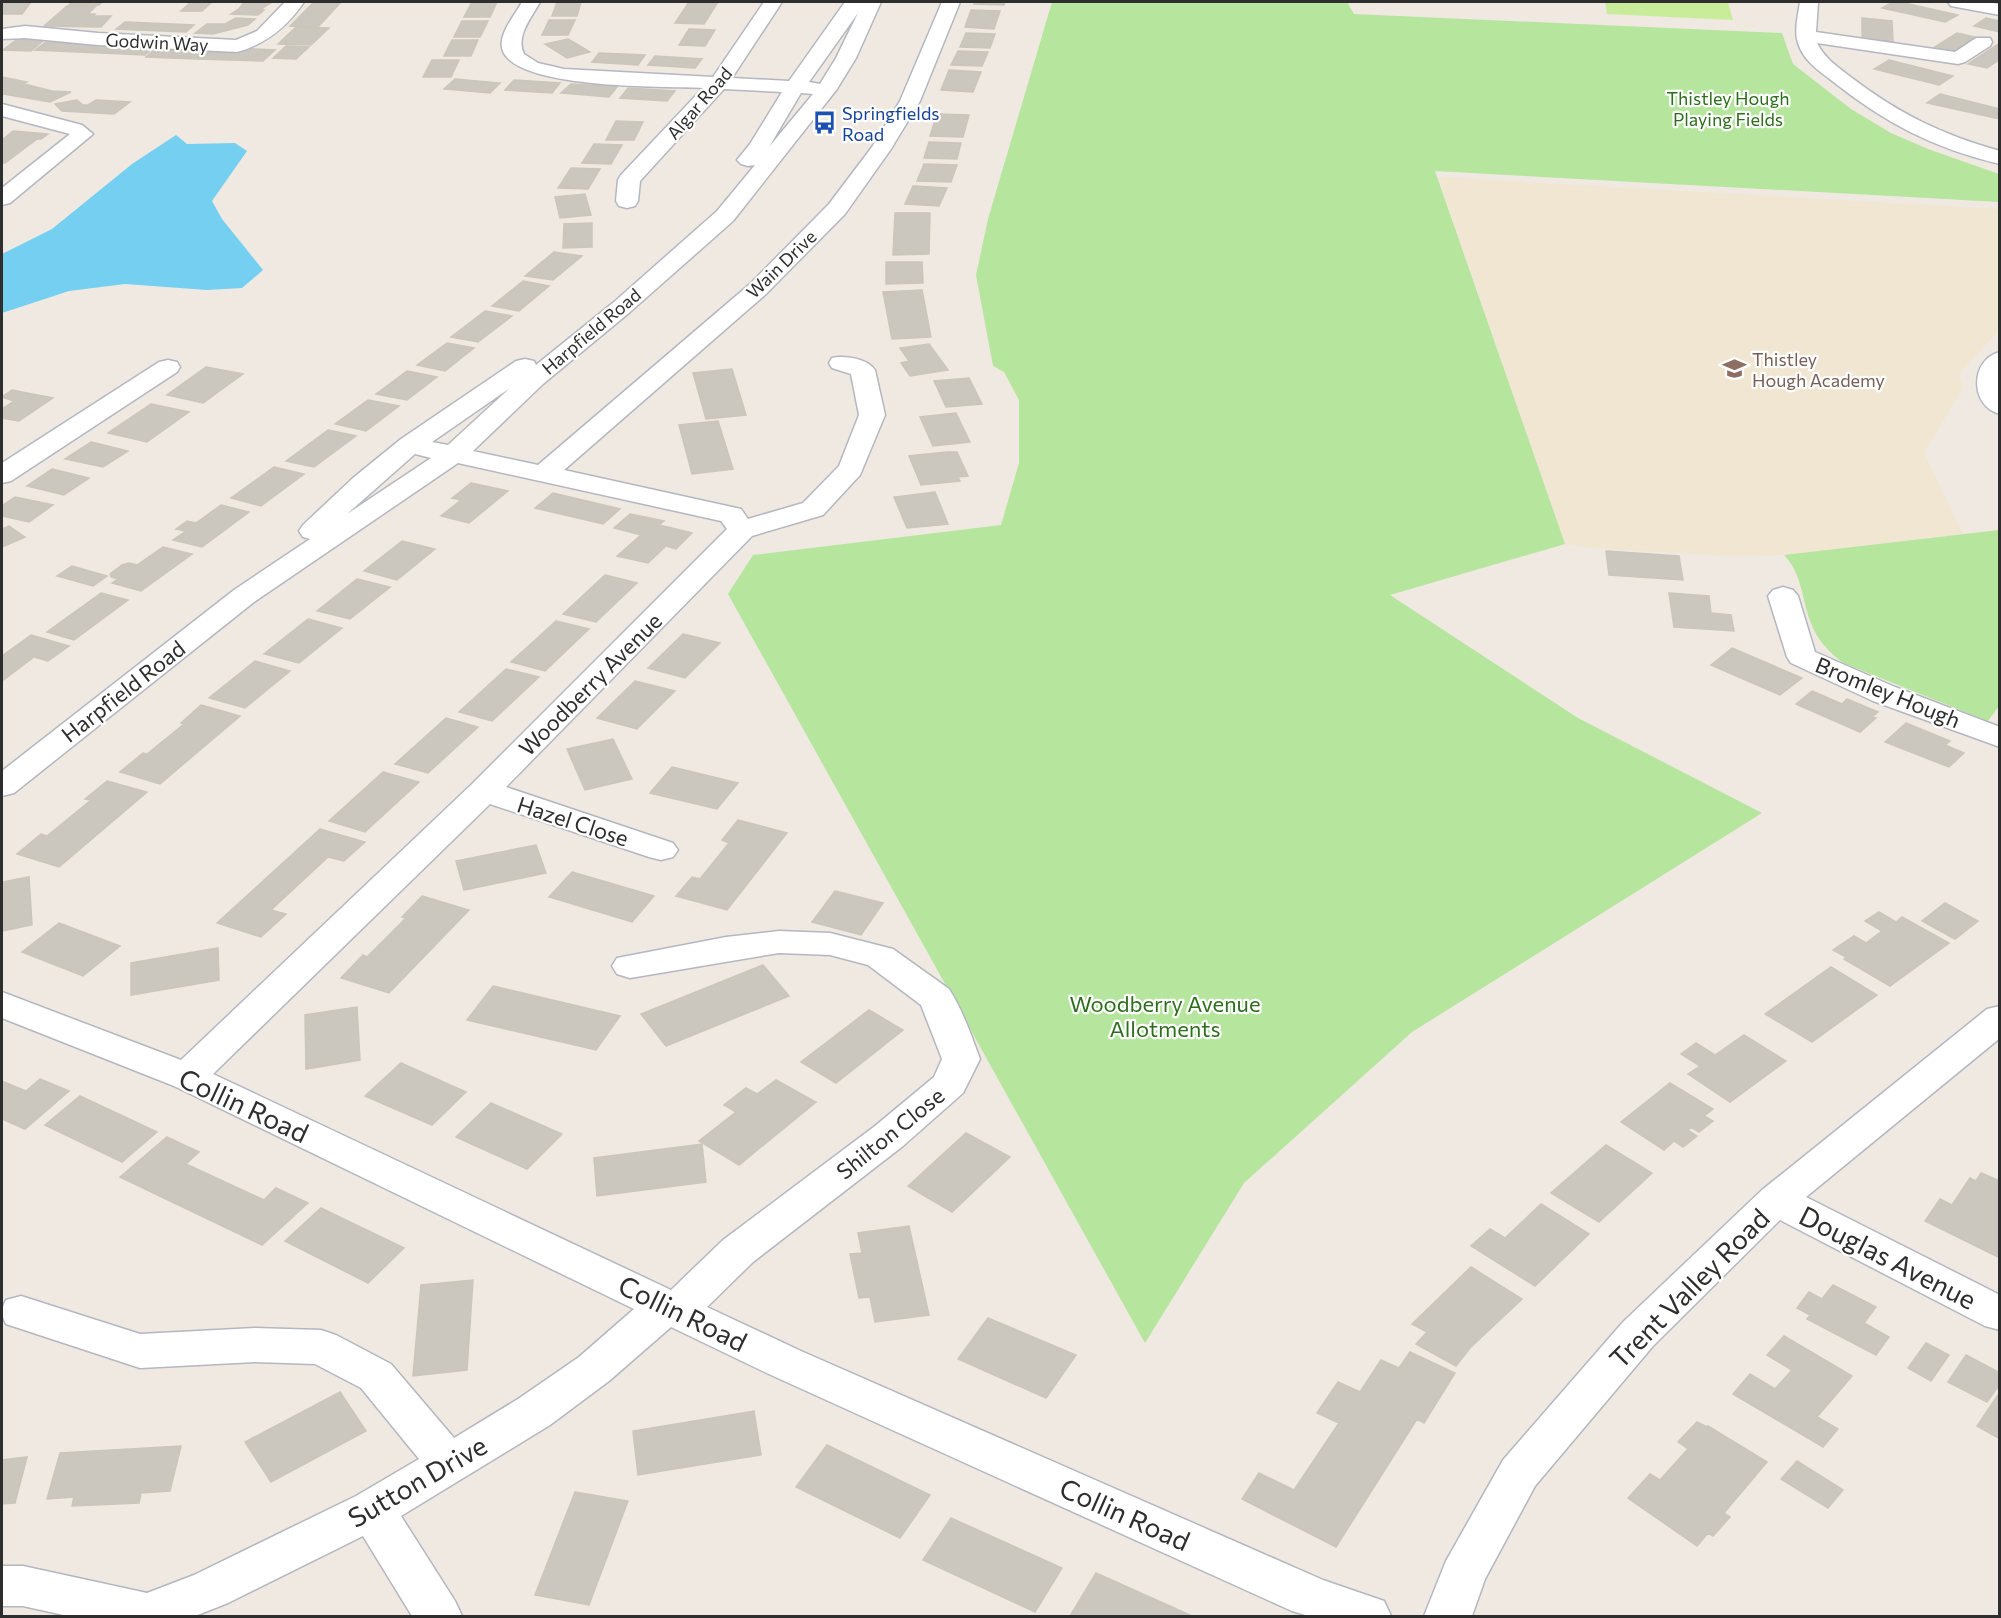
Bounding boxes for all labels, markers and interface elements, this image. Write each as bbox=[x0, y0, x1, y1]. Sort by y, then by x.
street label: Godwin Way bbox=[105, 28, 209, 56]
street label: Algar Road bbox=[662, 62, 736, 144]
park label: Thistley Hough Playing Fields bbox=[1667, 87, 1789, 130]
place label: Springfields Road bbox=[842, 102, 939, 145]
bus stop icon: Springfields Road bbox=[811, 110, 837, 136]
street label: Wain Drive bbox=[741, 225, 821, 303]
street label: Harpfield Road bbox=[537, 283, 645, 379]
place label: Thistley Hough Academy bbox=[1752, 348, 1885, 391]
school or university icon: Thistley Hough Academy bbox=[1721, 356, 1747, 382]
street label: Woodberry Avenue bbox=[513, 607, 667, 761]
street label: Harpfield Road bbox=[56, 634, 190, 748]
street label: Bromley Hough bbox=[1812, 651, 1964, 733]
street label: Hazel Close bbox=[514, 790, 632, 852]
park label: Woodberry Avenue Allotments bbox=[1069, 990, 1261, 1042]
street label: Collin Road bbox=[174, 1061, 314, 1149]
street label: Shilton Close bbox=[831, 1081, 949, 1185]
street label: Douglas Avenue bbox=[1794, 1198, 1982, 1316]
street label: Trent Valley Road bbox=[1602, 1201, 1776, 1375]
street label: Collin Road bbox=[613, 1268, 753, 1358]
street label: Sutton Drive bbox=[342, 1428, 492, 1534]
street label: Collin Road bbox=[1055, 1471, 1195, 1557]

